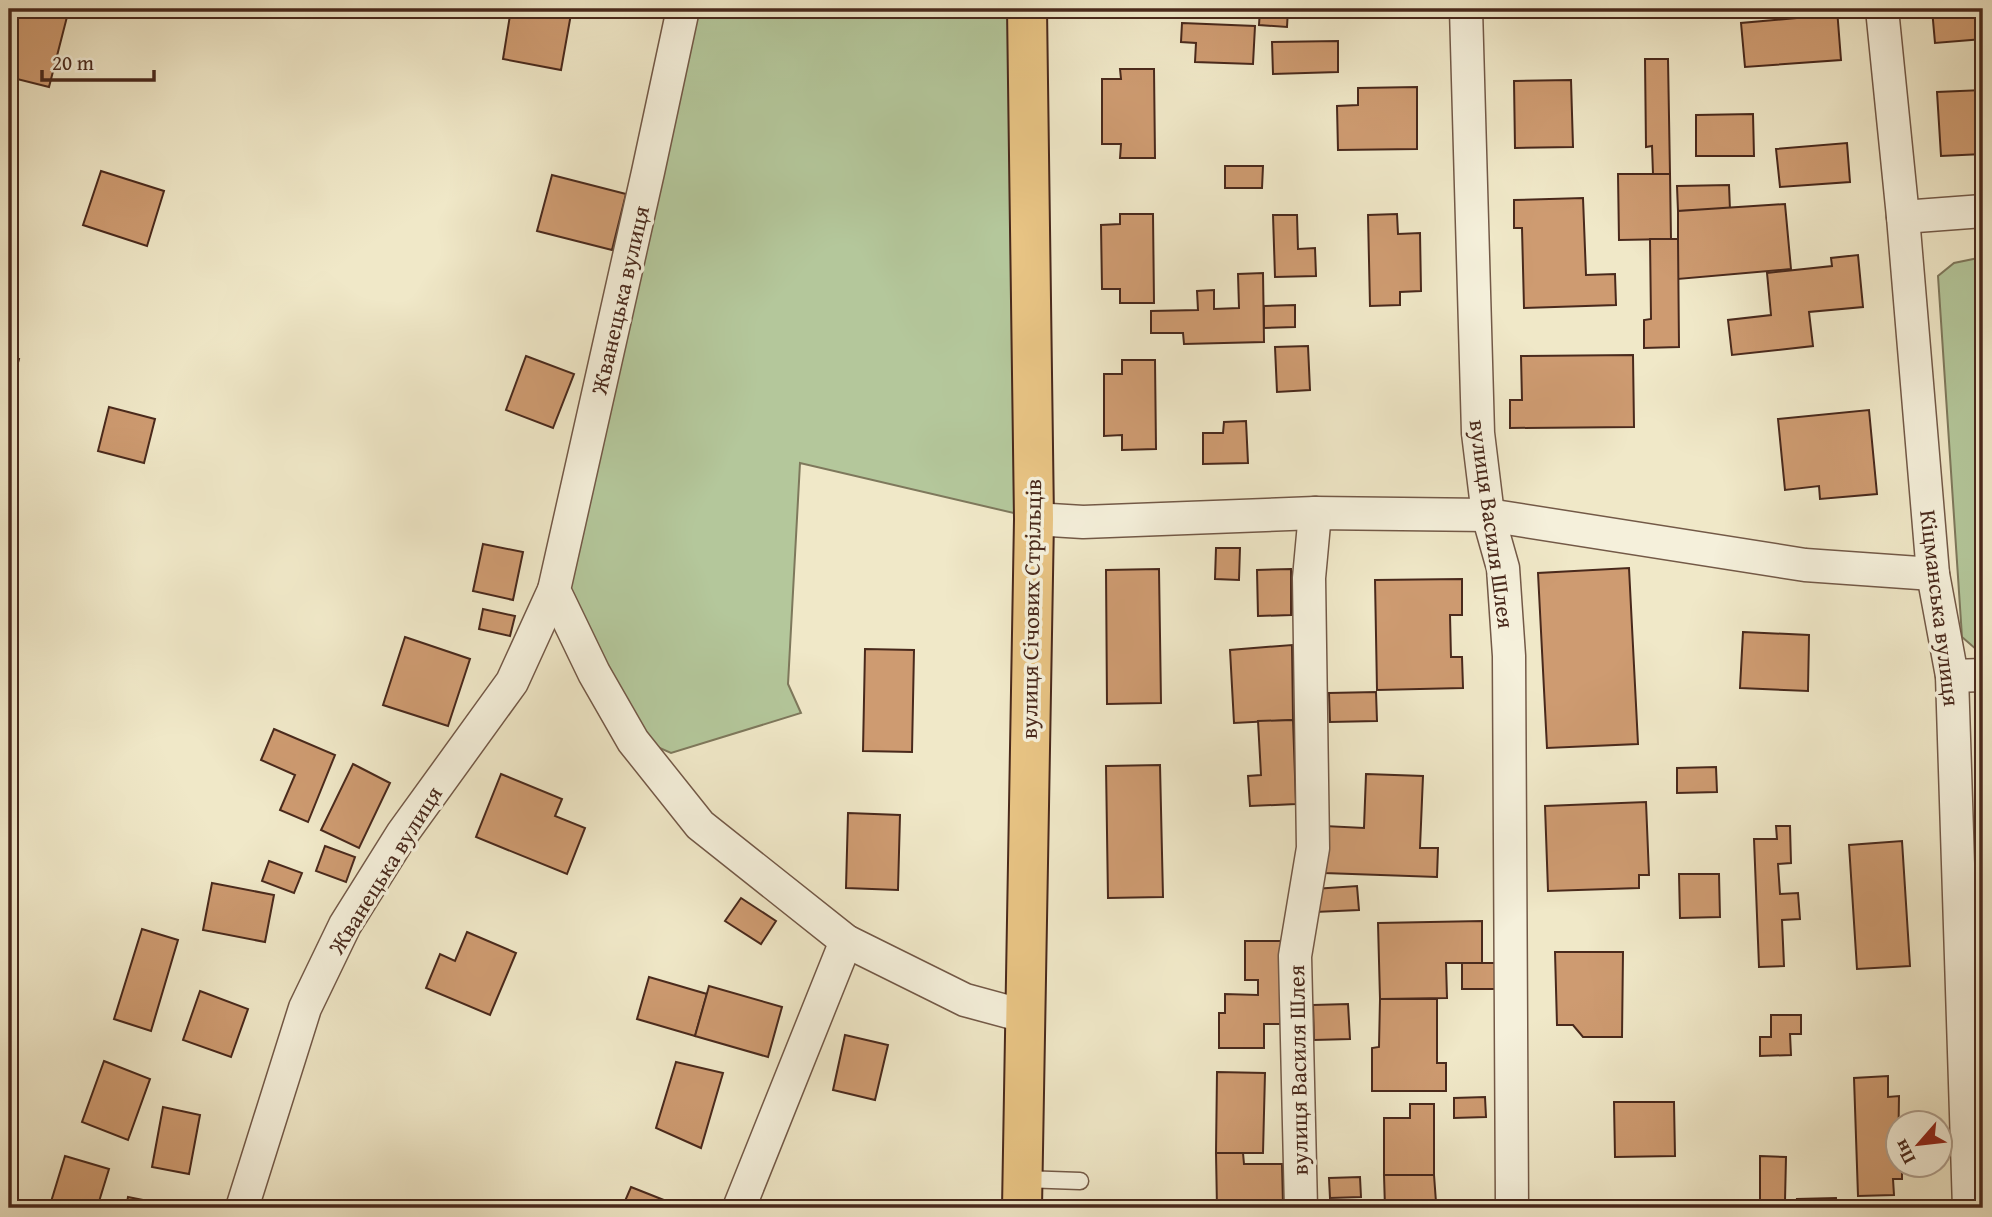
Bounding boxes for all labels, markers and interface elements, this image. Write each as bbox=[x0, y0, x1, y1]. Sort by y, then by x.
scale bar bbox=[42, 38, 154, 82]
text: 20 m bbox=[52, 47, 94, 78]
street label: Жванецька вулиця bbox=[582, 202, 657, 398]
street label: вулиця Василя Шлея bbox=[1461, 417, 1524, 631]
street label: вулиця Січових Стрільців bbox=[1012, 478, 1049, 740]
street label: Кіцманська вулиця bbox=[1912, 508, 1969, 708]
street label: Жванецька вулиця bbox=[319, 779, 450, 961]
street label: вулиця Василя Шлея bbox=[1279, 964, 1316, 1176]
north arrow bbox=[1884, 1108, 1954, 1178]
text: Пн bbox=[1886, 1134, 1922, 1169]

